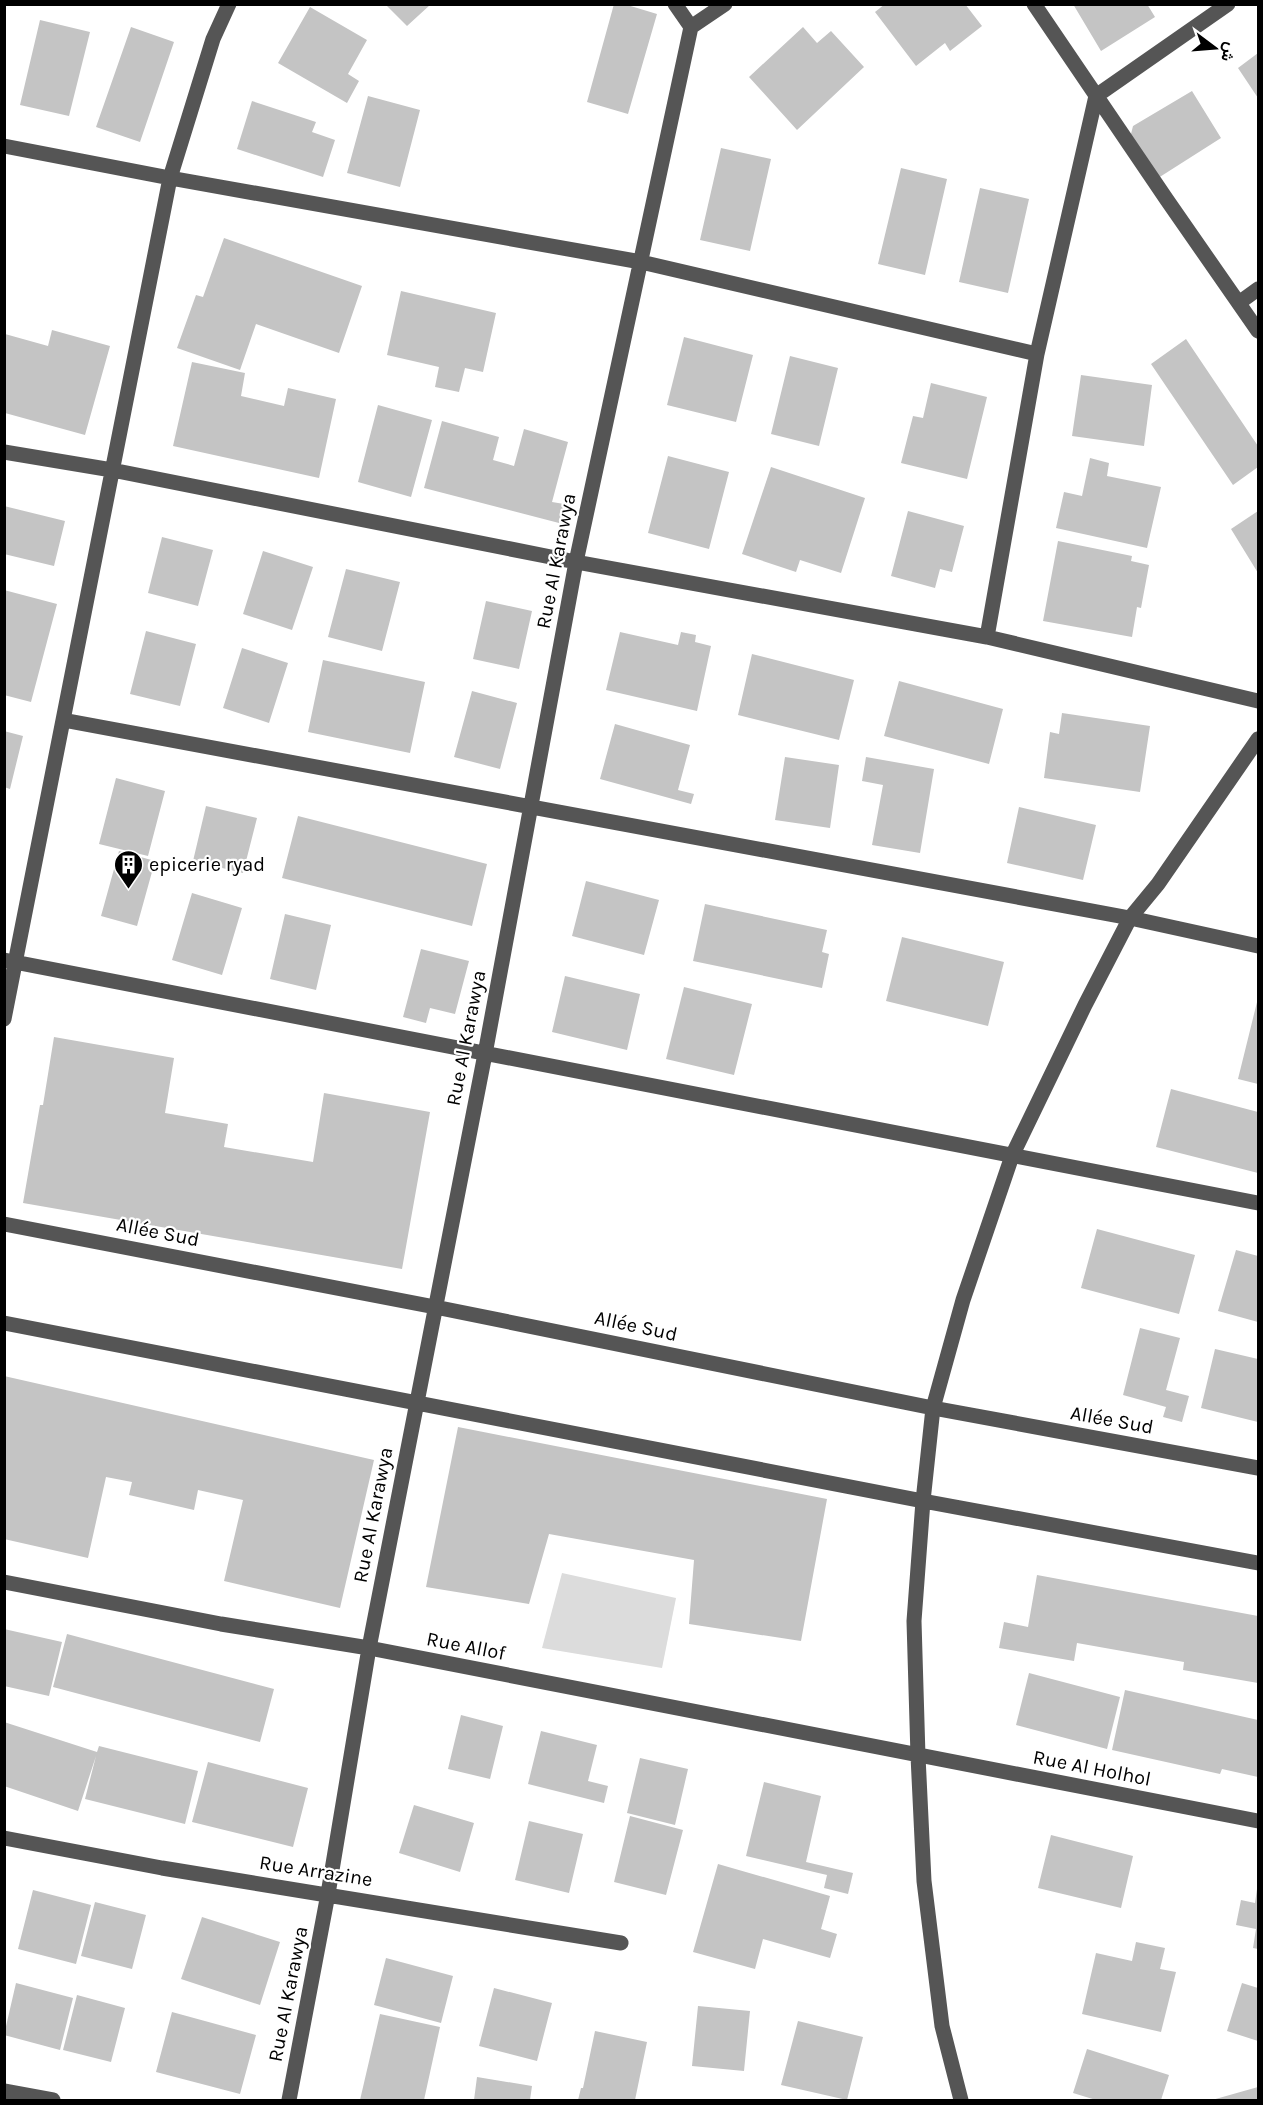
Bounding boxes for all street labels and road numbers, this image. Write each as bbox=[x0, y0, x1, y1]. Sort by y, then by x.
street label: Rue Al Karawya bbox=[532, 491, 580, 631]
street label: Rue Al Karawya bbox=[442, 968, 490, 1108]
street label: Allée Sud bbox=[115, 1213, 201, 1251]
street label: Allée Sud bbox=[593, 1306, 679, 1346]
street label: Allée Sud bbox=[1069, 1401, 1155, 1439]
street label: Rue Al Karawya bbox=[349, 1445, 397, 1585]
street label: Rue Allof bbox=[425, 1627, 508, 1665]
street label: Rue Al Holhol bbox=[1031, 1745, 1153, 1791]
street label: Rue Arrazine bbox=[258, 1851, 374, 1891]
street label: Rue Al Karawya bbox=[264, 1924, 312, 2064]

